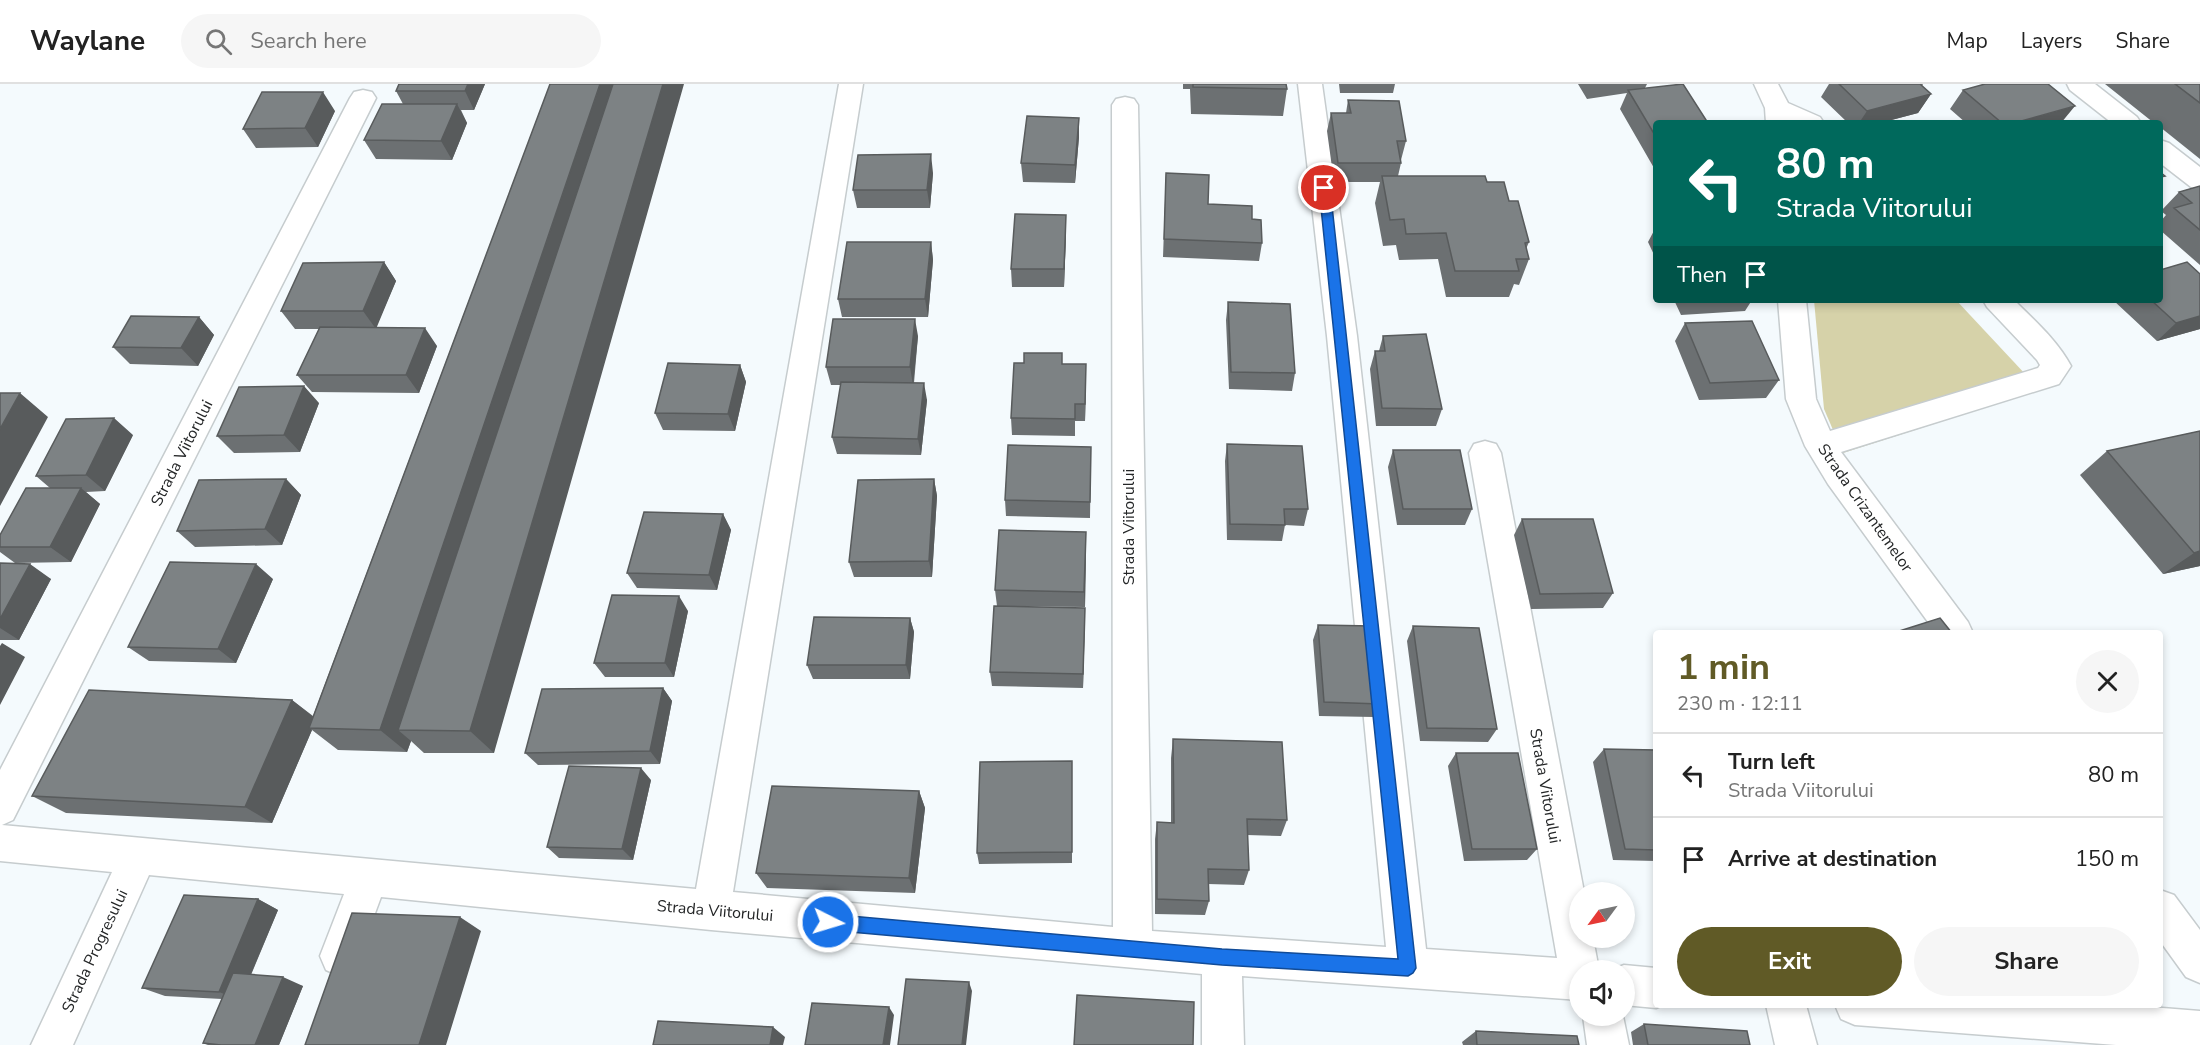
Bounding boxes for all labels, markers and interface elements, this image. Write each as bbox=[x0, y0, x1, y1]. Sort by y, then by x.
search box bbox=[181, 14, 601, 68]
text: Waylane bbox=[30, 22, 145, 60]
icon: search bbox=[202, 25, 235, 58]
text: Search here bbox=[250, 26, 367, 56]
text: Map bbox=[1946, 27, 1988, 55]
text: Layers bbox=[2021, 27, 2082, 55]
text: Share bbox=[2115, 27, 2170, 55]
text: 80 m bbox=[1776, 136, 1875, 193]
icon: left bbox=[1677, 144, 1755, 222]
pin bbox=[1298, 162, 1349, 213]
icon: arrive bbox=[1307, 171, 1340, 204]
text: Strada Viitorului bbox=[1776, 190, 1973, 227]
icon: arrive bbox=[1739, 258, 1772, 291]
text: Then bbox=[1677, 260, 1727, 290]
street label: Strada Viitorului bbox=[146, 396, 218, 510]
street label: Strada Crizantemelor bbox=[1812, 439, 1918, 577]
street label: Strada Viitorului bbox=[1118, 469, 1140, 585]
text: 1 min bbox=[1677, 643, 1770, 692]
button: close bbox=[2076, 650, 2139, 713]
text: 230 m · 12:11 bbox=[1677, 690, 1803, 717]
street label: Strada Viitorului bbox=[1524, 727, 1566, 845]
text: Turn left bbox=[1728, 747, 1815, 777]
icon: left bbox=[1677, 759, 1710, 792]
text: 80 m bbox=[2088, 760, 2139, 790]
text: Strada Viitorului bbox=[1728, 777, 1874, 804]
icon: arrive bbox=[1677, 843, 1710, 876]
text: Arrive at destination bbox=[1728, 844, 1937, 874]
text: 150 m bbox=[2075, 844, 2139, 874]
north arrow bbox=[1569, 882, 1635, 948]
map controls bbox=[1569, 882, 1635, 1026]
street label: Strada Progresului bbox=[57, 886, 133, 1016]
position arrow bbox=[796, 890, 860, 954]
street label: Strada Viitorului bbox=[656, 895, 774, 927]
button: Exit bbox=[1677, 927, 1902, 996]
button: Share bbox=[1914, 927, 2139, 996]
button: sound bbox=[1569, 960, 1635, 1026]

